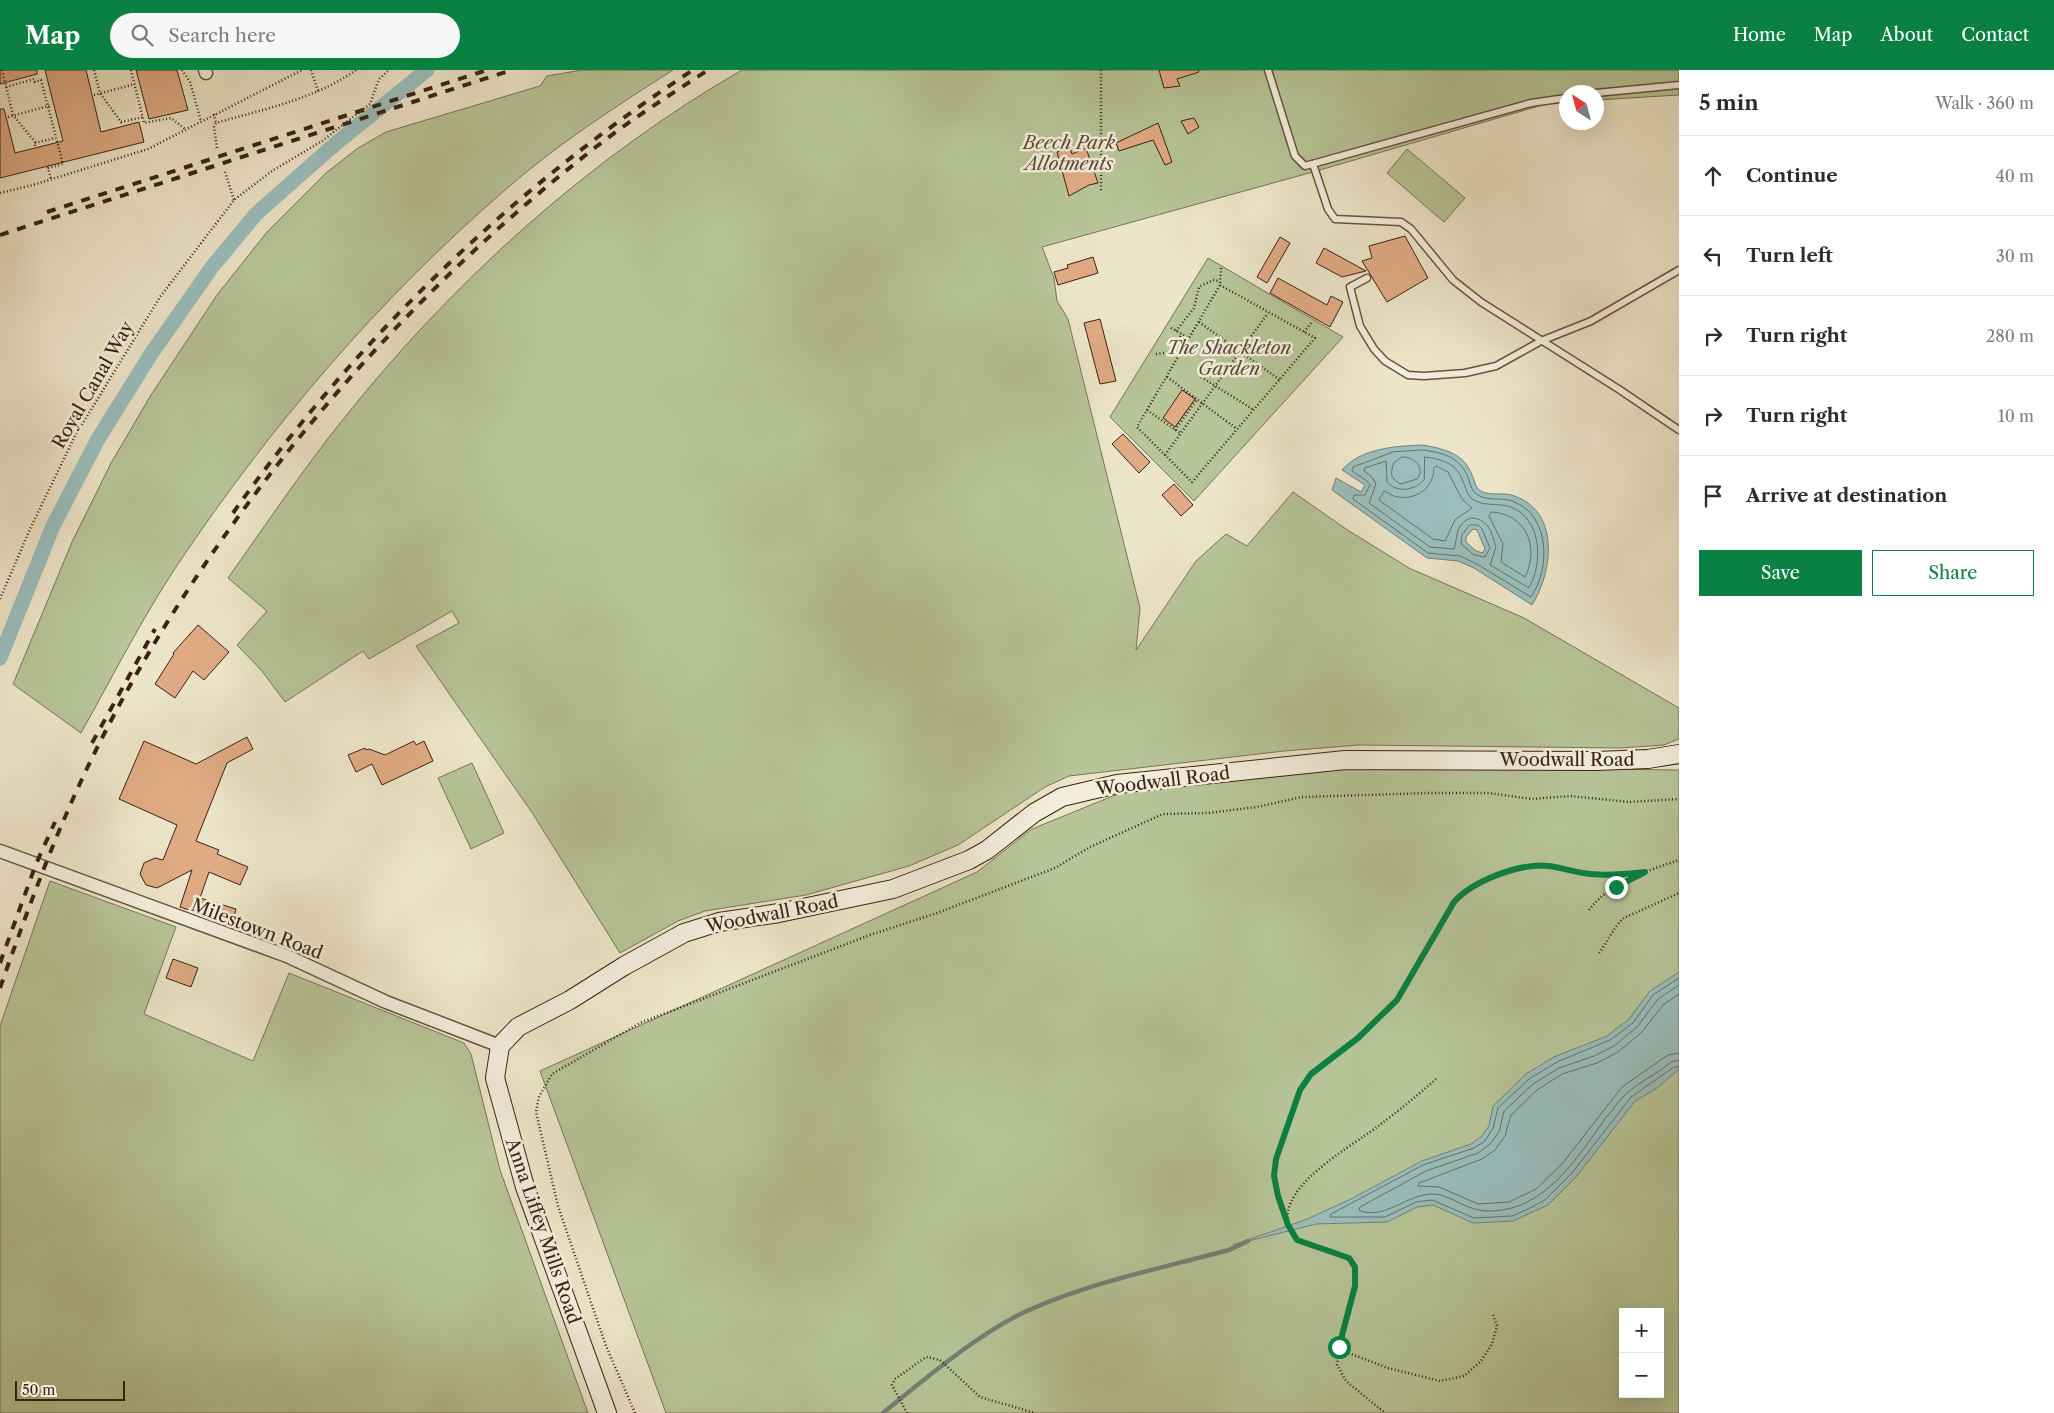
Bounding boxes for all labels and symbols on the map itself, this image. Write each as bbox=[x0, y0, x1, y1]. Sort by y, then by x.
north arrow bbox=[1559, 85, 1604, 130]
park label: Beech Park Allotments bbox=[1021, 132, 1116, 175]
street label: Royal Canal Way bbox=[48, 317, 139, 453]
park label: The Shackleton Garden bbox=[1167, 337, 1291, 380]
street label: Woodwall Road bbox=[1499, 749, 1634, 771]
street label: Woodwall Road bbox=[1094, 762, 1231, 800]
route end bbox=[1605, 876, 1628, 899]
street label: Woodwall Road bbox=[703, 890, 840, 938]
street label: Milestown Road bbox=[188, 894, 326, 964]
street label: Anna Liffey Mills Road bbox=[501, 1134, 585, 1327]
route start bbox=[1328, 1336, 1351, 1359]
scale bar bbox=[15, 1378, 125, 1401]

